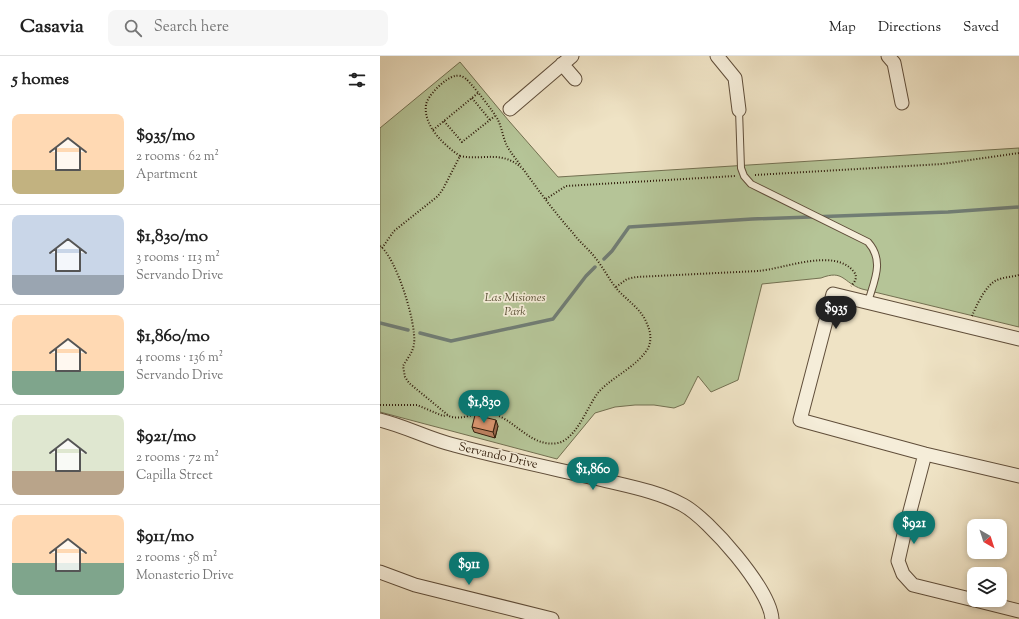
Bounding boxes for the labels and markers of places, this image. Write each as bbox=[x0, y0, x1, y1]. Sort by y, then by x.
pin: $935 bbox=[812, 296, 860, 330]
pin: $1,830 bbox=[451, 390, 517, 424]
pin: $1,860 bbox=[560, 457, 626, 491]
pin: $921 bbox=[890, 511, 938, 545]
pin: $911 bbox=[445, 552, 493, 586]

